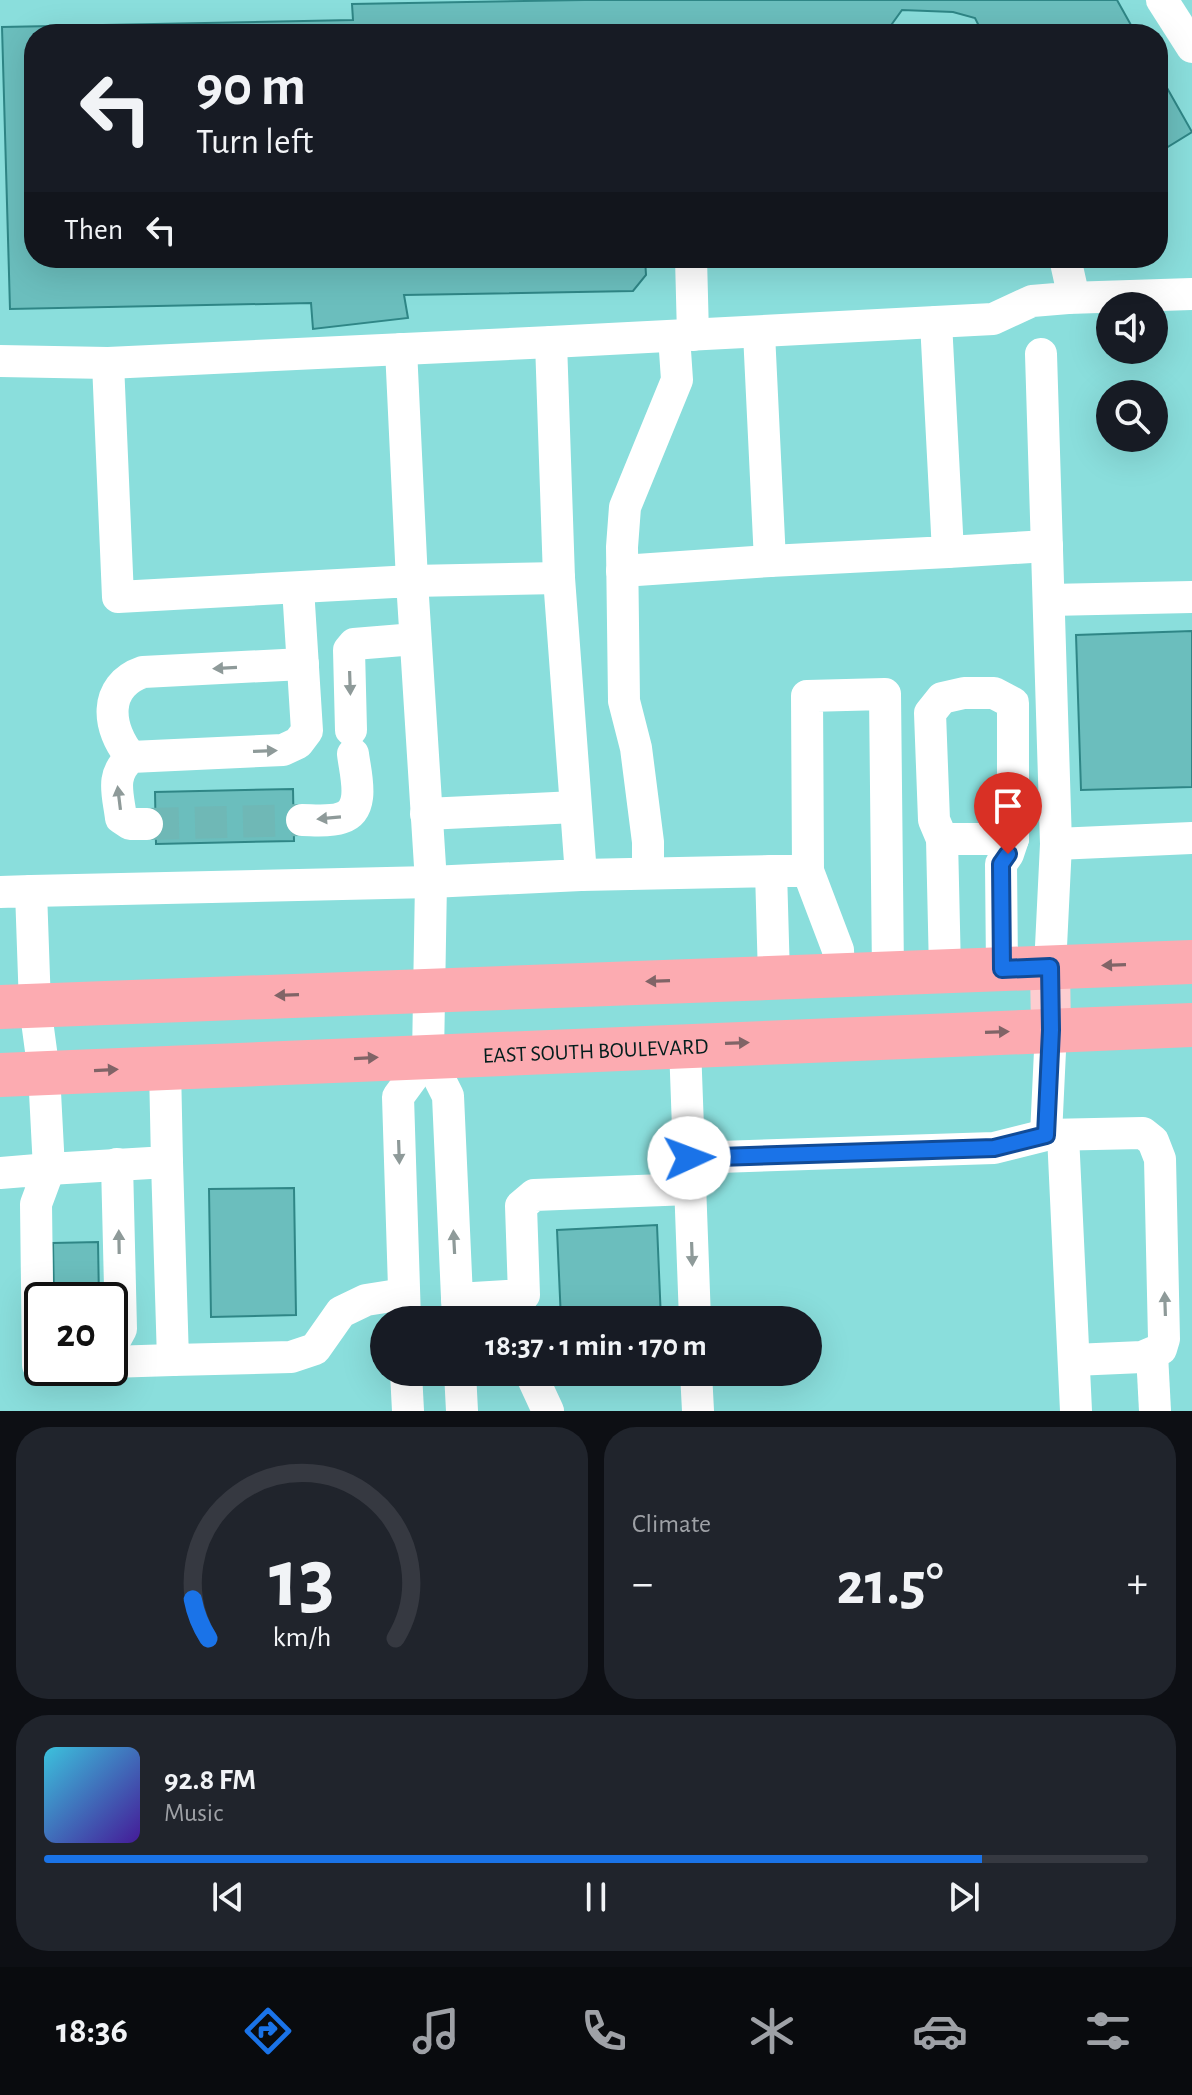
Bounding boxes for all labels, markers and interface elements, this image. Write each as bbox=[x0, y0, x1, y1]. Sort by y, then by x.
icon: left bbox=[64, 56, 168, 160]
text: 90 m bbox=[196, 59, 306, 115]
text: Turn left bbox=[196, 124, 313, 160]
icon: left bbox=[139, 208, 183, 252]
text: Then bbox=[64, 215, 123, 245]
map controls bbox=[1096, 292, 1168, 452]
button: sound bbox=[1096, 292, 1168, 364]
button: search bbox=[1096, 380, 1168, 452]
one-way arrow bbox=[212, 661, 237, 674]
one-way arrow bbox=[343, 671, 356, 696]
one-way arrow bbox=[253, 745, 278, 758]
pin bbox=[974, 772, 1042, 854]
icon: arrive bbox=[986, 784, 1030, 828]
one-way arrow bbox=[112, 785, 125, 810]
one-way arrow bbox=[316, 812, 341, 825]
one-way arrow bbox=[1101, 958, 1126, 971]
one-way arrow bbox=[645, 975, 670, 988]
one-way arrow bbox=[274, 989, 299, 1002]
one-way arrow bbox=[985, 1026, 1010, 1039]
street label: EAST SOUTH BOULEVARD bbox=[482, 1035, 709, 1067]
one-way arrow bbox=[725, 1037, 750, 1050]
one-way arrow bbox=[354, 1052, 379, 1065]
one-way arrow bbox=[94, 1063, 119, 1076]
position arrow bbox=[647, 1116, 731, 1200]
one-way arrow bbox=[393, 1140, 406, 1165]
one-way arrow bbox=[112, 1229, 125, 1254]
one-way arrow bbox=[448, 1229, 461, 1254]
one-way arrow bbox=[686, 1242, 699, 1267]
speed limit sign: 20 bbox=[24, 1282, 128, 1386]
one-way arrow bbox=[1158, 1291, 1171, 1316]
text: 18:37 · 1 min · 170 m bbox=[485, 1331, 707, 1361]
text: Climate bbox=[632, 1511, 711, 1537]
text: 13 bbox=[269, 1538, 335, 1622]
text: 21.5° bbox=[836, 1555, 944, 1615]
text: − bbox=[632, 1562, 653, 1606]
text: + bbox=[1127, 1562, 1148, 1606]
text: km/h bbox=[273, 1623, 331, 1652]
text: 92.8 FM bbox=[164, 1765, 256, 1795]
text: Music bbox=[164, 1800, 223, 1826]
icon: previous bbox=[206, 1875, 250, 1919]
icon: pause bbox=[574, 1875, 618, 1919]
icon: next bbox=[942, 1875, 986, 1919]
icon: directions bbox=[240, 2003, 296, 2059]
icon: music bbox=[408, 2003, 464, 2059]
icon: phone bbox=[576, 2003, 632, 2059]
icon: climate bbox=[744, 2003, 800, 2059]
icon: car bbox=[912, 2003, 968, 2059]
icon: filters bbox=[1080, 2003, 1136, 2059]
text: 18:36 bbox=[56, 2013, 128, 2049]

